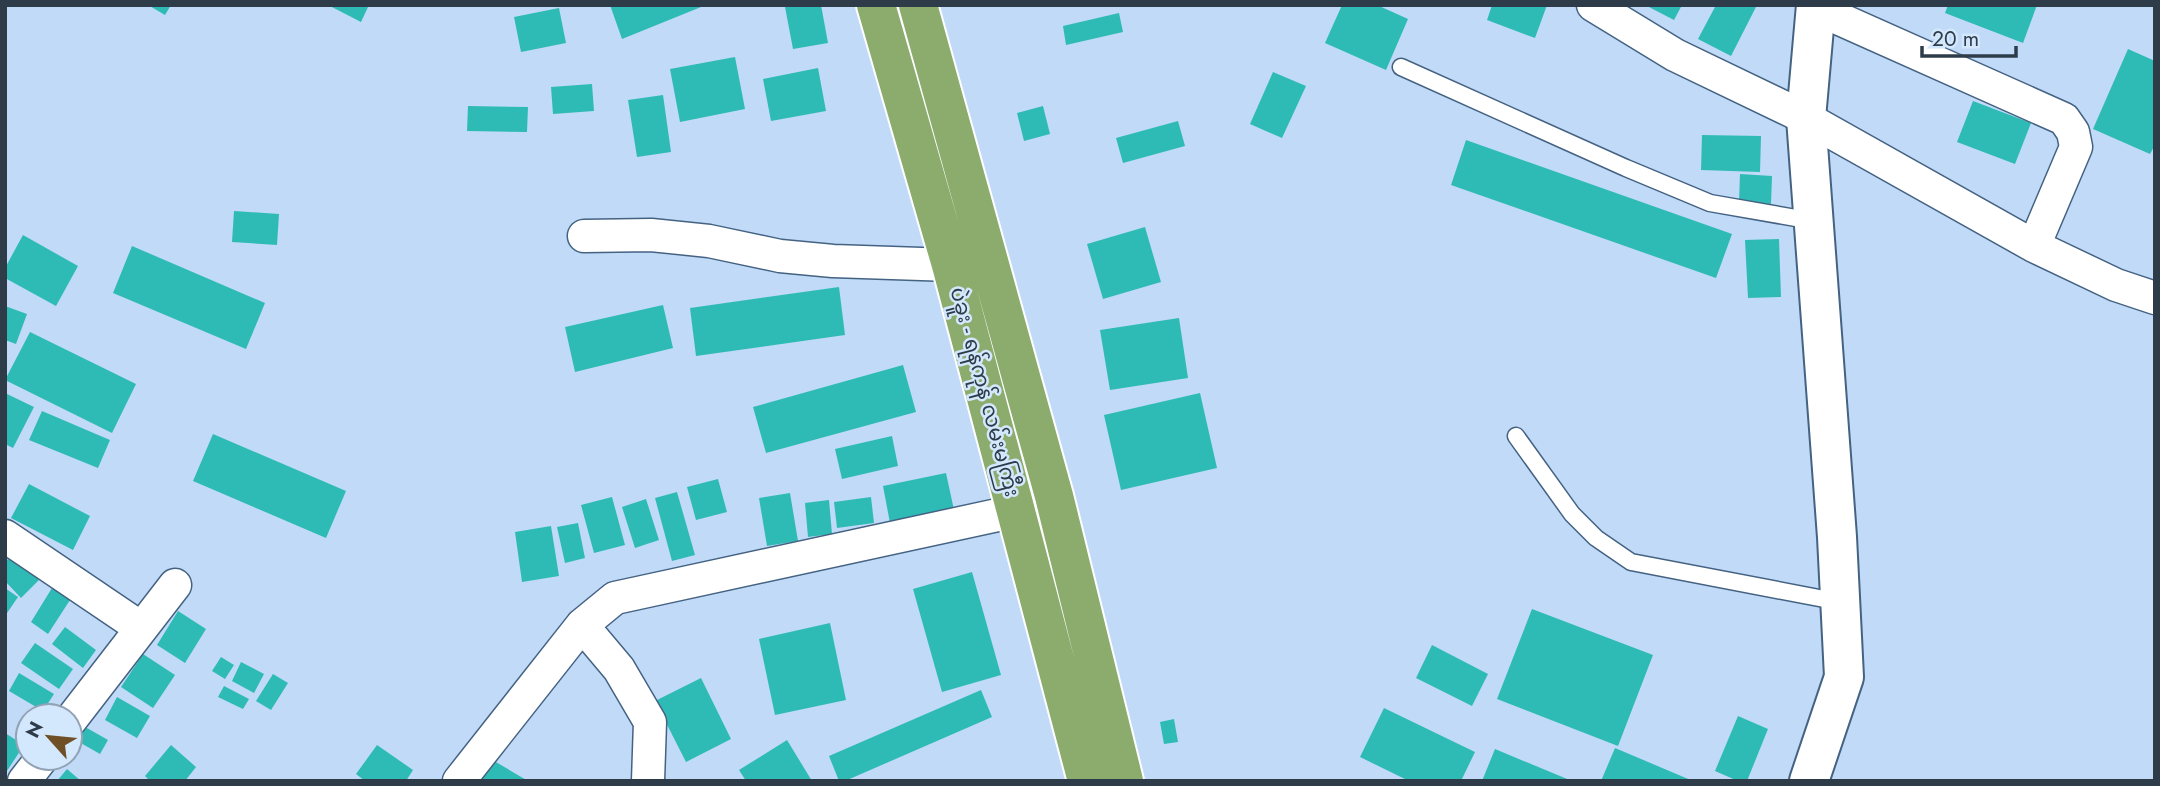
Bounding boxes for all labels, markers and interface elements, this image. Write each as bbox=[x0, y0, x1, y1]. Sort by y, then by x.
scale bar bbox=[1922, 14, 2016, 58]
text: 20 m bbox=[1932, 24, 1979, 54]
street label: ပဲခူး - ရန်ကုန် လမ်းမကြီး bbox=[941, 284, 1028, 501]
north arrow bbox=[14, 702, 84, 772]
text: N bbox=[19, 717, 50, 742]

